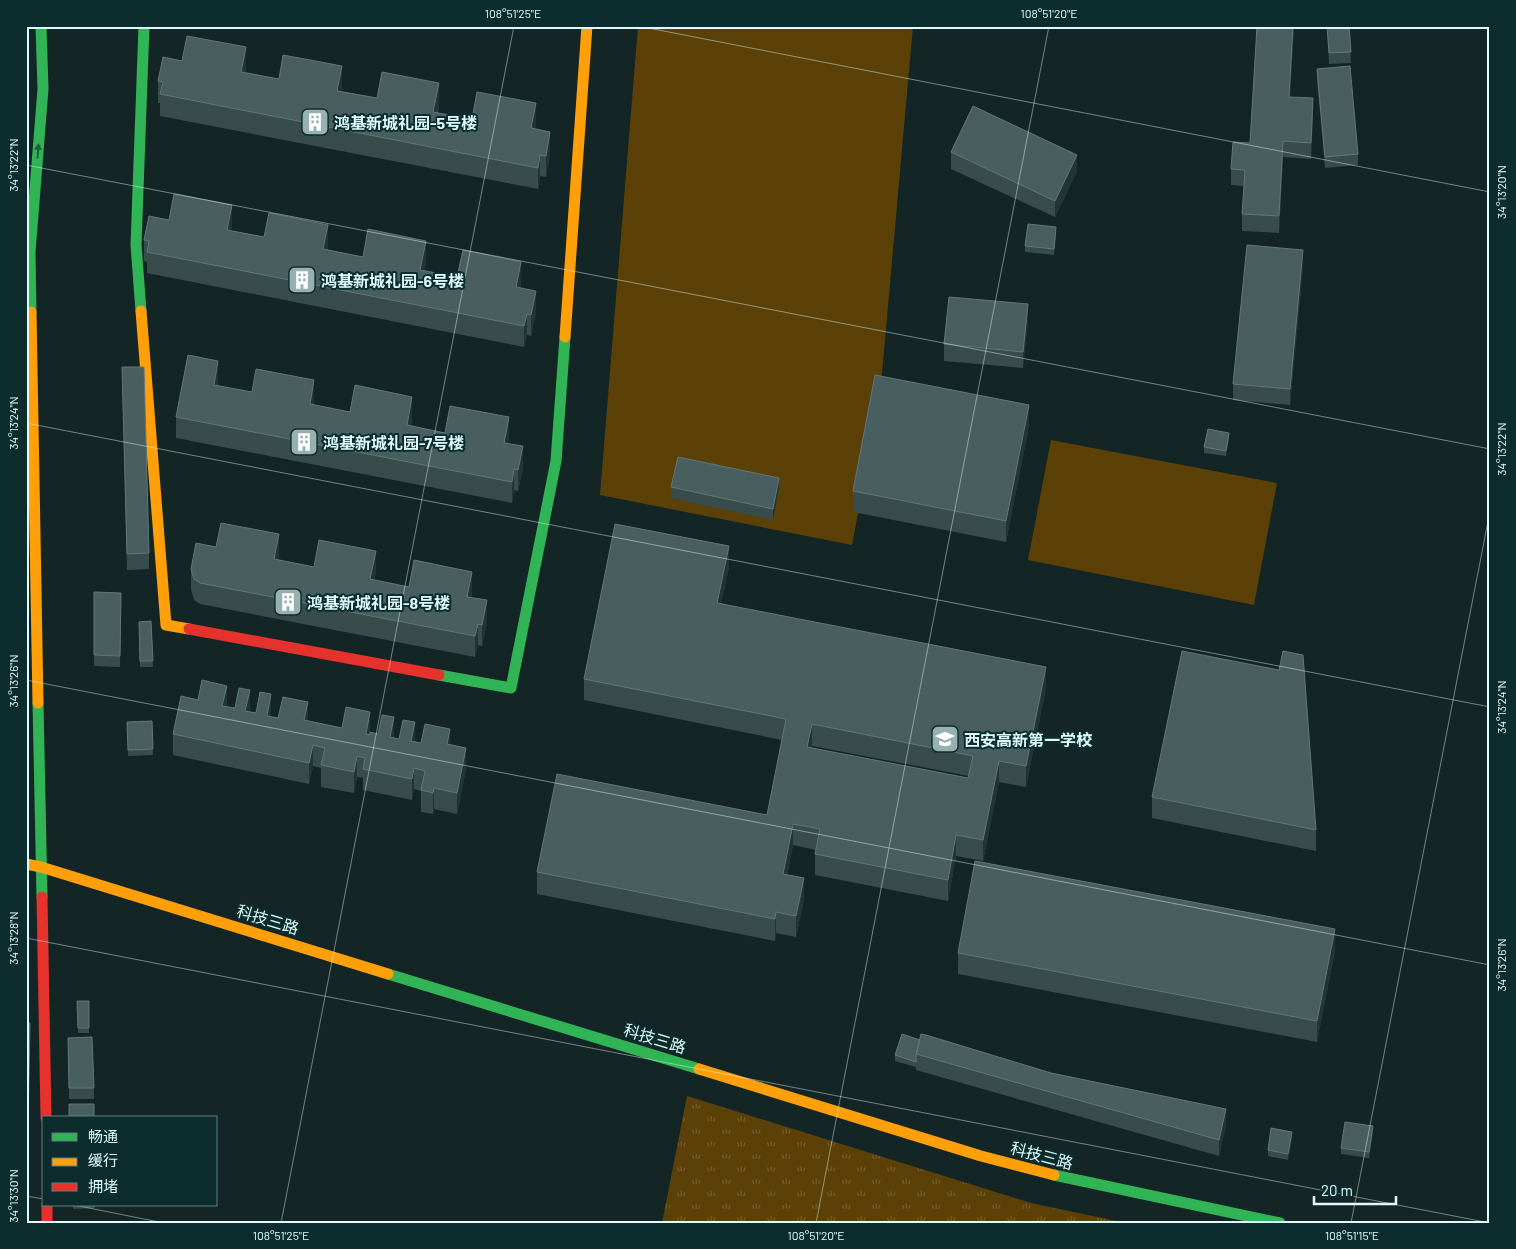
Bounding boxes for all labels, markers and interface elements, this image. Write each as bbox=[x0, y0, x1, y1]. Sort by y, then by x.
text: 108°51'25"E bbox=[485, 6, 541, 20]
text: 108°51'20"E bbox=[1020, 6, 1078, 20]
building icon: 鸿基新城礼园-5号楼 bbox=[300, 107, 330, 137]
place label: 鸿基新城礼园-5号楼 bbox=[334, 113, 477, 132]
text: 34°13'22"N bbox=[6, 138, 20, 192]
one-way arrow bbox=[34, 142, 42, 158]
text: 34°13'20"N bbox=[1494, 165, 1508, 219]
building icon: 鸿基新城礼园-6号楼 bbox=[287, 265, 317, 295]
place label: 鸿基新城礼园-6号楼 bbox=[321, 271, 464, 290]
text: 34°13'24"N bbox=[6, 396, 20, 450]
text: 34°13'22"N bbox=[1494, 422, 1508, 476]
building icon: 鸿基新城礼园-7号楼 bbox=[289, 427, 319, 457]
place label: 鸿基新城礼园-7号楼 bbox=[323, 433, 464, 452]
building icon: 鸿基新城礼园-8号楼 bbox=[273, 587, 303, 617]
place label: 鸿基新城礼园-8号楼 bbox=[307, 593, 450, 612]
text: 34°13'26"N bbox=[6, 654, 20, 708]
text: 34°13'24"N bbox=[1494, 680, 1508, 734]
school or university icon: 西安高新第一学校 bbox=[930, 724, 960, 754]
place label: 西安高新第一学校 bbox=[964, 730, 1093, 749]
street label: 科技三路 bbox=[235, 901, 301, 937]
text: 34°13'28"N bbox=[6, 911, 20, 965]
text: 34°13'26"N bbox=[1494, 938, 1508, 992]
street label: 科技三路 bbox=[622, 1020, 688, 1056]
legend bbox=[42, 1116, 218, 1206]
text: 畅通 bbox=[88, 1127, 118, 1145]
street label: 科技三路 bbox=[1009, 1138, 1075, 1172]
text: 缓行 bbox=[88, 1151, 118, 1169]
text: 34°13'30"N bbox=[6, 1169, 20, 1223]
scale bar bbox=[1314, 1174, 1396, 1206]
text: 拥堵 bbox=[88, 1177, 118, 1195]
text: 20 m bbox=[1321, 1181, 1353, 1199]
text: 108°51'25"E bbox=[253, 1228, 309, 1242]
text: 108°51'20"E bbox=[787, 1228, 845, 1242]
text: 108°51'15"E bbox=[1325, 1228, 1379, 1242]

